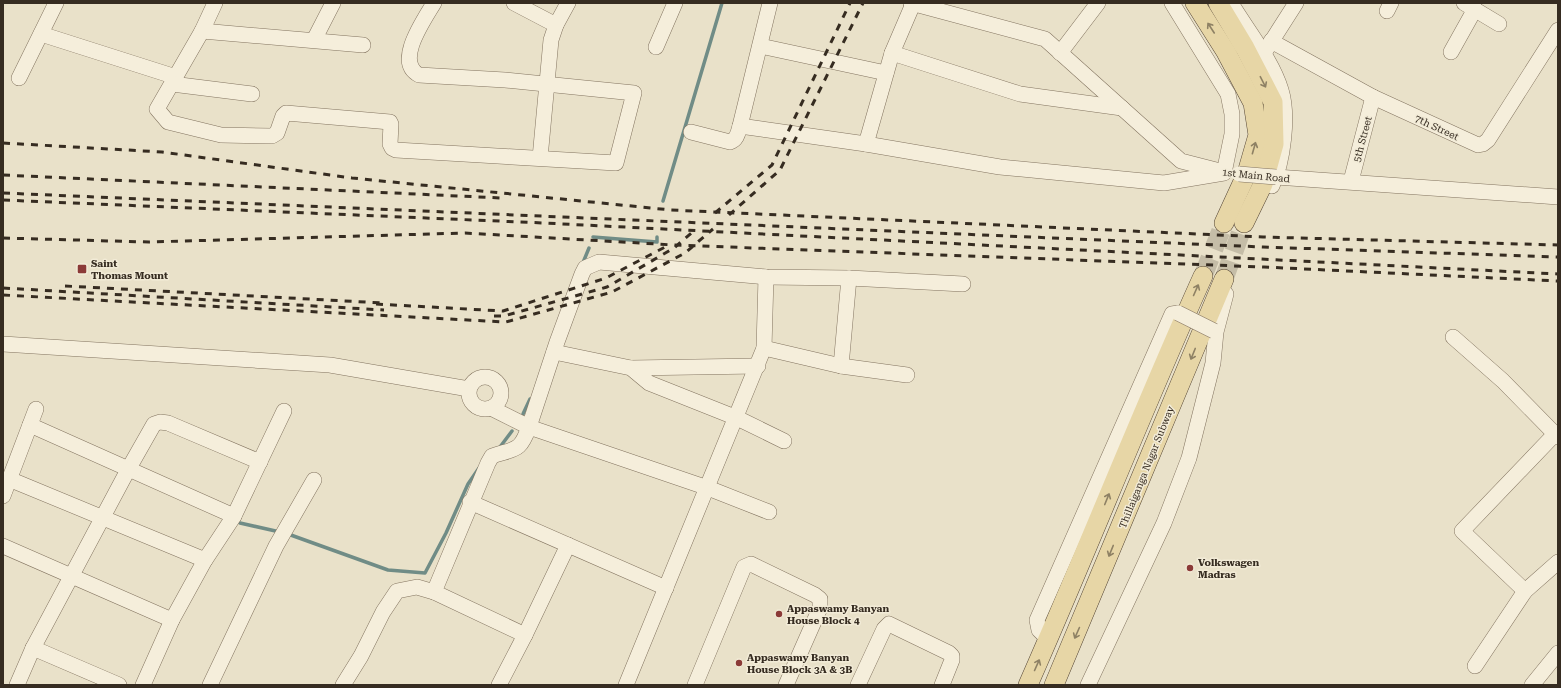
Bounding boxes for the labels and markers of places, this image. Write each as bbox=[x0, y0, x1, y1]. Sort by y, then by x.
place label: Saint Thomas Mount bbox=[91, 258, 168, 281]
marker: Saint Thomas Mount bbox=[76, 263, 88, 275]
place label: Volkswagen Madras bbox=[1198, 557, 1259, 580]
marker: Volkswagen Madras bbox=[1185, 563, 1195, 573]
place label: Appaswamy Banyan House Block 4 bbox=[787, 603, 889, 626]
marker: Appaswamy Banyan House Block 4 bbox=[774, 609, 784, 619]
place label: Appaswamy Banyan House Block 3A & 3B bbox=[747, 652, 852, 675]
marker: Appaswamy Banyan House Block 3A & 3B bbox=[734, 658, 744, 668]

